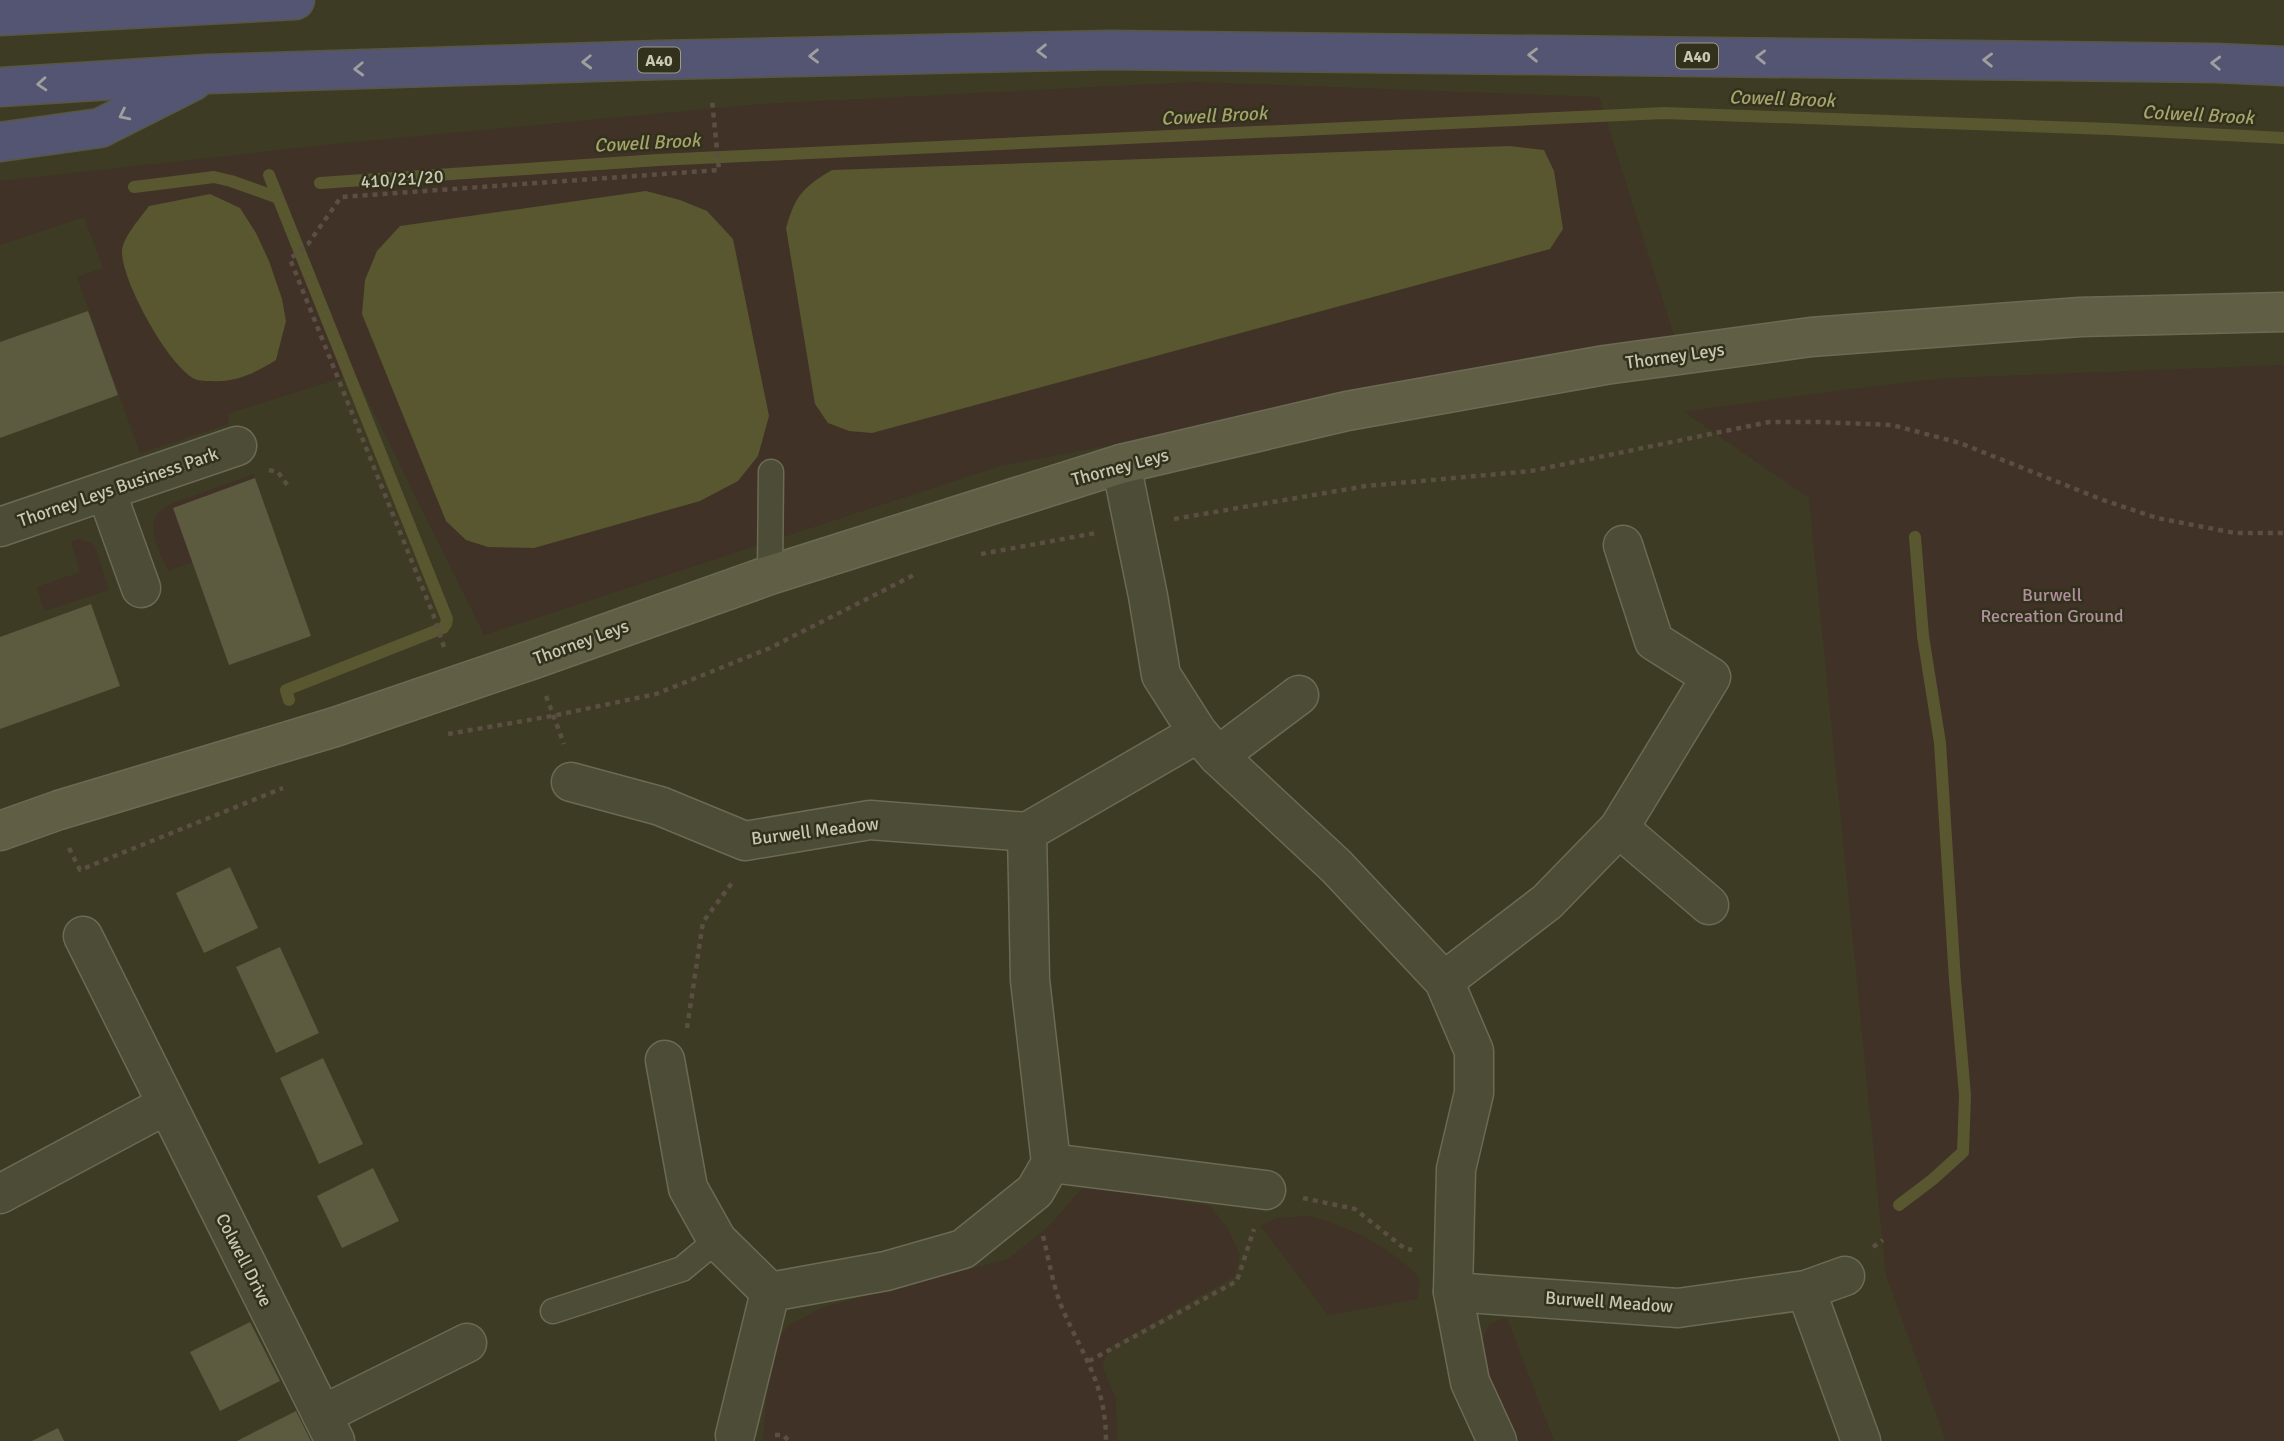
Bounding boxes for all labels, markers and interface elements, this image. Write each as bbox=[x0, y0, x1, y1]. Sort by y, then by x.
one-way arrow bbox=[1036, 43, 1046, 59]
road number: A40 bbox=[1676, 44, 1718, 68]
one-way arrow bbox=[1528, 47, 1539, 62]
road number: A40 bbox=[638, 48, 680, 72]
one-way arrow bbox=[808, 48, 819, 64]
one-way arrow bbox=[1755, 49, 1766, 65]
one-way arrow bbox=[1983, 52, 1993, 68]
one-way arrow bbox=[581, 54, 592, 69]
one-way arrow bbox=[2210, 55, 2221, 70]
one-way arrow bbox=[353, 61, 364, 77]
one-way arrow bbox=[36, 77, 47, 92]
water label: Cowell Brook bbox=[1728, 85, 1837, 113]
water label: Colwell Brook bbox=[2141, 100, 2256, 130]
water label: Cowell Brook bbox=[1160, 101, 1269, 131]
one-way arrow bbox=[119, 107, 132, 121]
water label: Cowell Brook bbox=[593, 128, 702, 158]
street label: 410/21/20 bbox=[360, 165, 444, 193]
street label: Thorney Leys bbox=[1624, 338, 1726, 374]
street label: Thorney Leys Business Park bbox=[15, 442, 221, 532]
street label: Thorney Leys bbox=[1069, 443, 1171, 491]
park label: Burwell Recreation Ground bbox=[1980, 584, 2124, 627]
street label: Thorney Leys bbox=[530, 615, 632, 669]
street label: Burwell Meadow bbox=[750, 812, 880, 850]
street label: Colwell Drive bbox=[211, 1210, 277, 1310]
street label: Burwell Meadow bbox=[1544, 1287, 1674, 1317]

